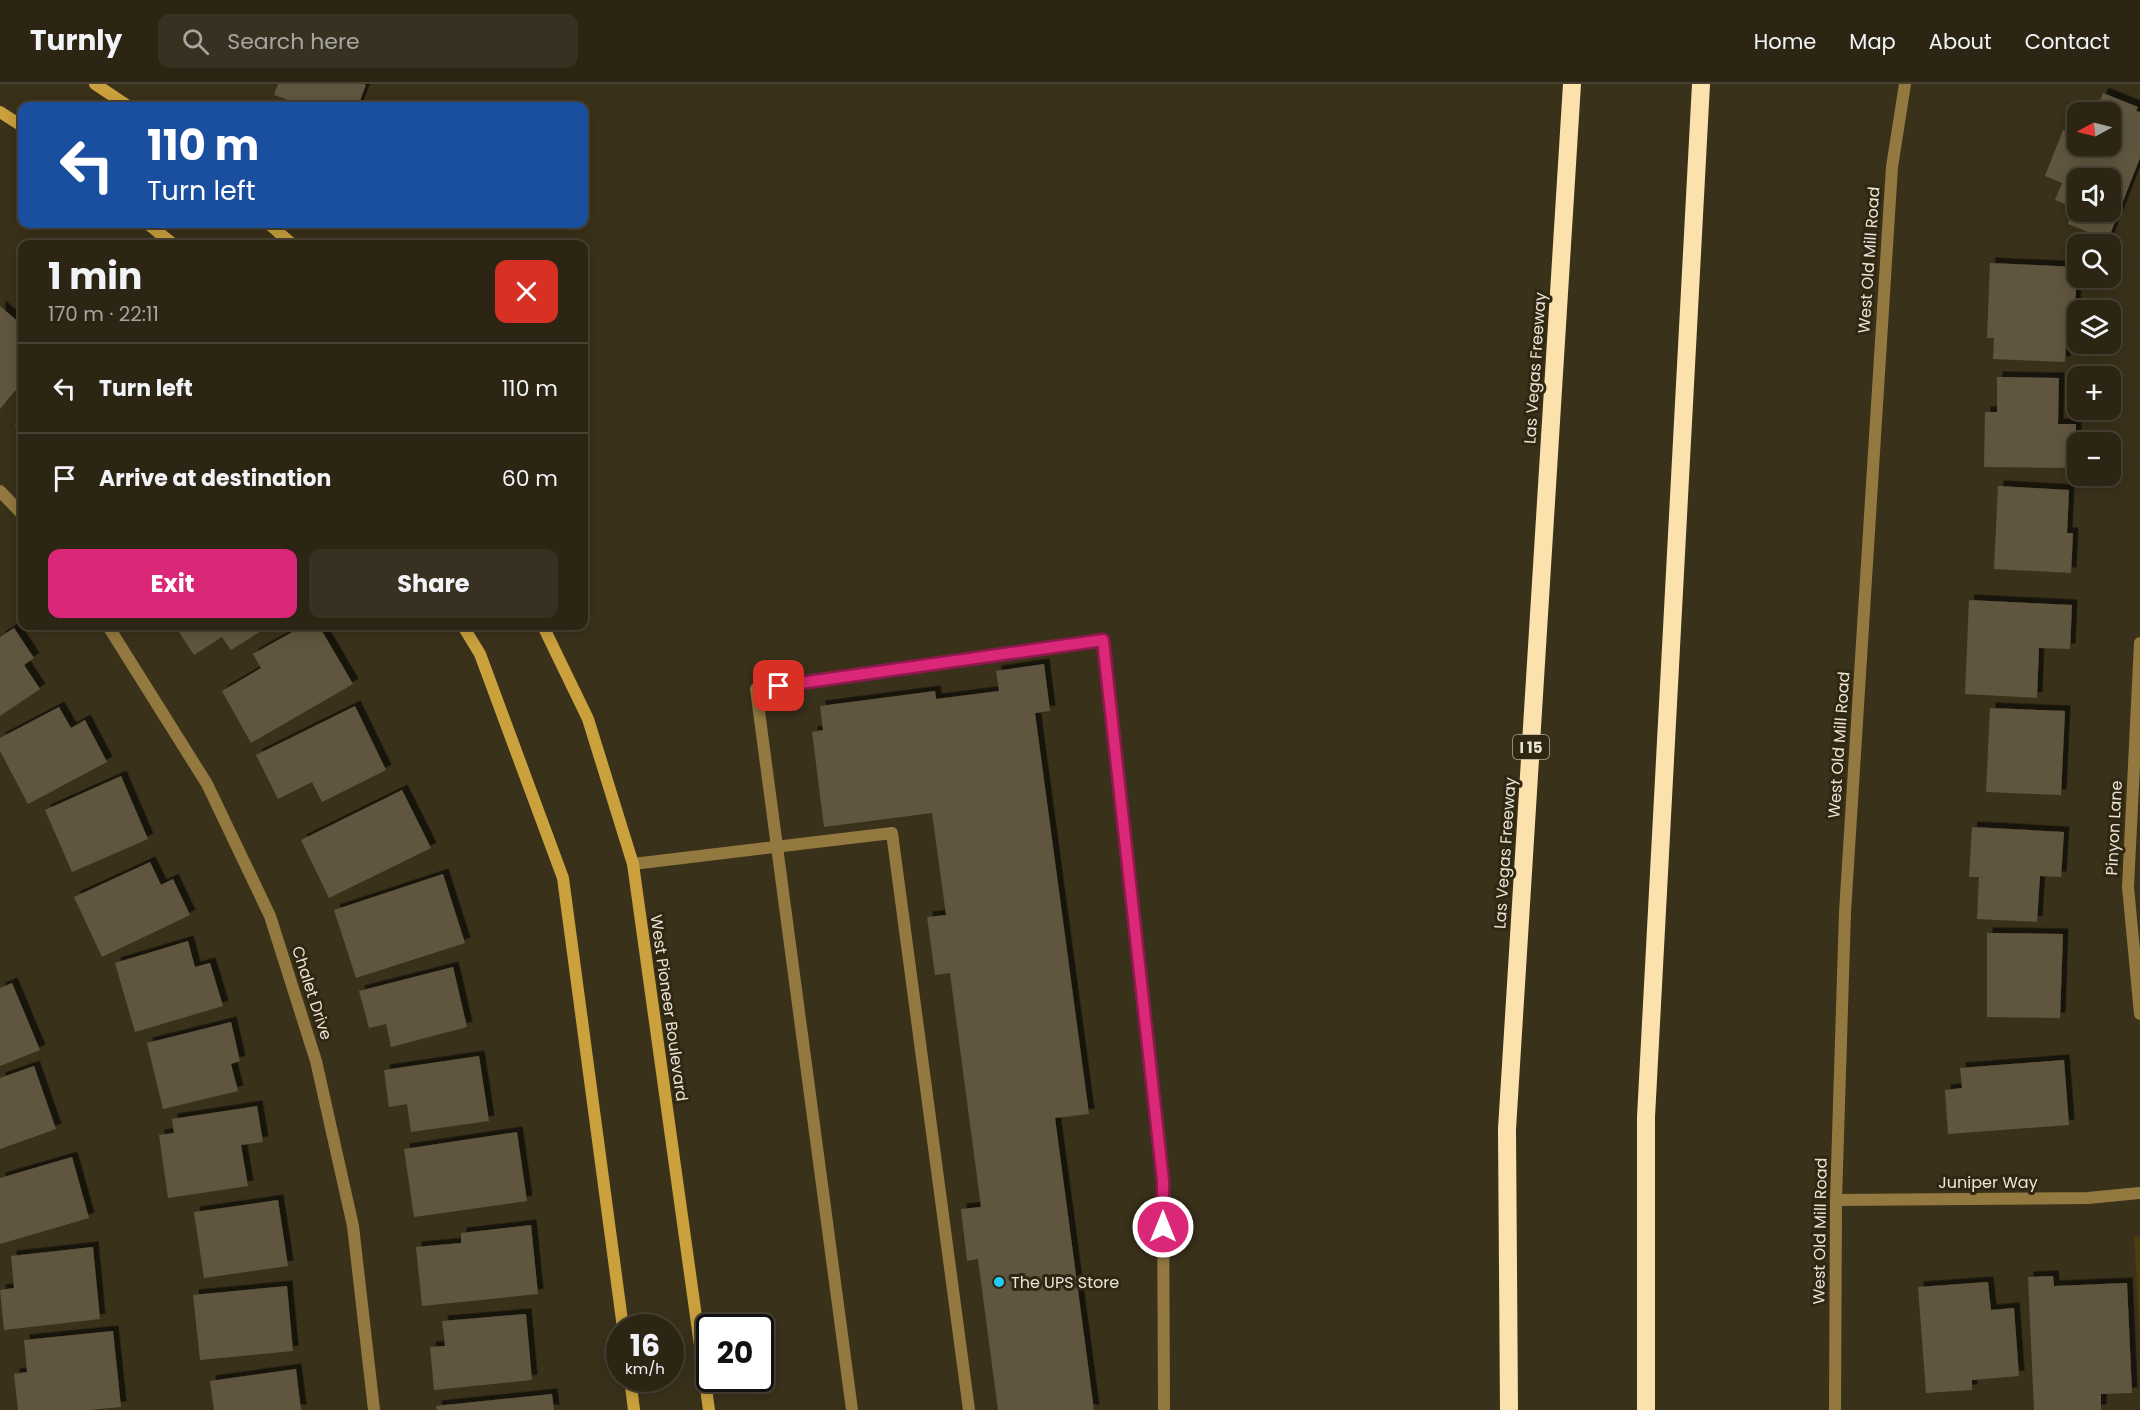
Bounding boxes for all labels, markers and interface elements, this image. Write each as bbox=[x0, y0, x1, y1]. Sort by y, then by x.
search box bbox=[158, 14, 578, 68]
text: Turnly bbox=[30, 21, 122, 60]
icon: search bbox=[179, 25, 212, 58]
text: Search here bbox=[227, 26, 360, 57]
text: Home bbox=[1754, 27, 1816, 56]
text: Map bbox=[1849, 27, 1896, 56]
text: About bbox=[1929, 27, 1992, 56]
text: Contact bbox=[2025, 27, 2110, 56]
north arrow bbox=[2067, 102, 2121, 156]
map controls bbox=[2067, 102, 2121, 486]
text: 110 m bbox=[147, 116, 259, 175]
icon: left bbox=[48, 126, 126, 204]
button: sound bbox=[2067, 168, 2121, 222]
text: Turn left bbox=[147, 172, 256, 209]
street label: West Old Mill Road bbox=[1852, 186, 1886, 334]
button: search bbox=[2067, 234, 2121, 288]
text: 1 min bbox=[48, 251, 142, 302]
button: close bbox=[495, 260, 558, 323]
street label: Las Vegas Freeway bbox=[1518, 291, 1552, 445]
text: 170 m · 22:11 bbox=[48, 300, 159, 328]
button: layers bbox=[2067, 300, 2121, 354]
button: + bbox=[2067, 366, 2121, 420]
icon: left bbox=[48, 372, 81, 405]
text: Turn left bbox=[99, 373, 193, 404]
text: 110 m bbox=[502, 373, 558, 404]
button: − bbox=[2067, 432, 2121, 486]
icon: arrive bbox=[48, 462, 81, 495]
text: Arrive at destination bbox=[99, 463, 331, 494]
text: 60 m bbox=[502, 463, 558, 494]
button: Exit bbox=[48, 549, 297, 618]
button: Share bbox=[309, 549, 558, 618]
pin bbox=[753, 660, 804, 711]
icon: arrive bbox=[762, 669, 795, 702]
street label: West Old Mill Road bbox=[1822, 671, 1856, 819]
road number: I 15 bbox=[1513, 735, 1549, 759]
street label: Las Vegas Freeway bbox=[1488, 776, 1522, 930]
street label: Pinyon Lane bbox=[2100, 780, 2128, 876]
street label: West Pioneer Boulevard bbox=[644, 913, 694, 1103]
street label: Chalet Drive bbox=[286, 943, 338, 1043]
street label: West Old Mill Road bbox=[1807, 1157, 1833, 1305]
street label: Juniper Way bbox=[1938, 1171, 2038, 1194]
position arrow bbox=[1131, 1195, 1195, 1259]
place label: The UPS Store bbox=[1011, 1271, 1119, 1294]
marker: The UPS Store bbox=[992, 1275, 1006, 1289]
speed limit sign: 20 bbox=[696, 1314, 774, 1392]
text: 16 bbox=[630, 1324, 660, 1367]
text: km/h bbox=[625, 1358, 665, 1379]

